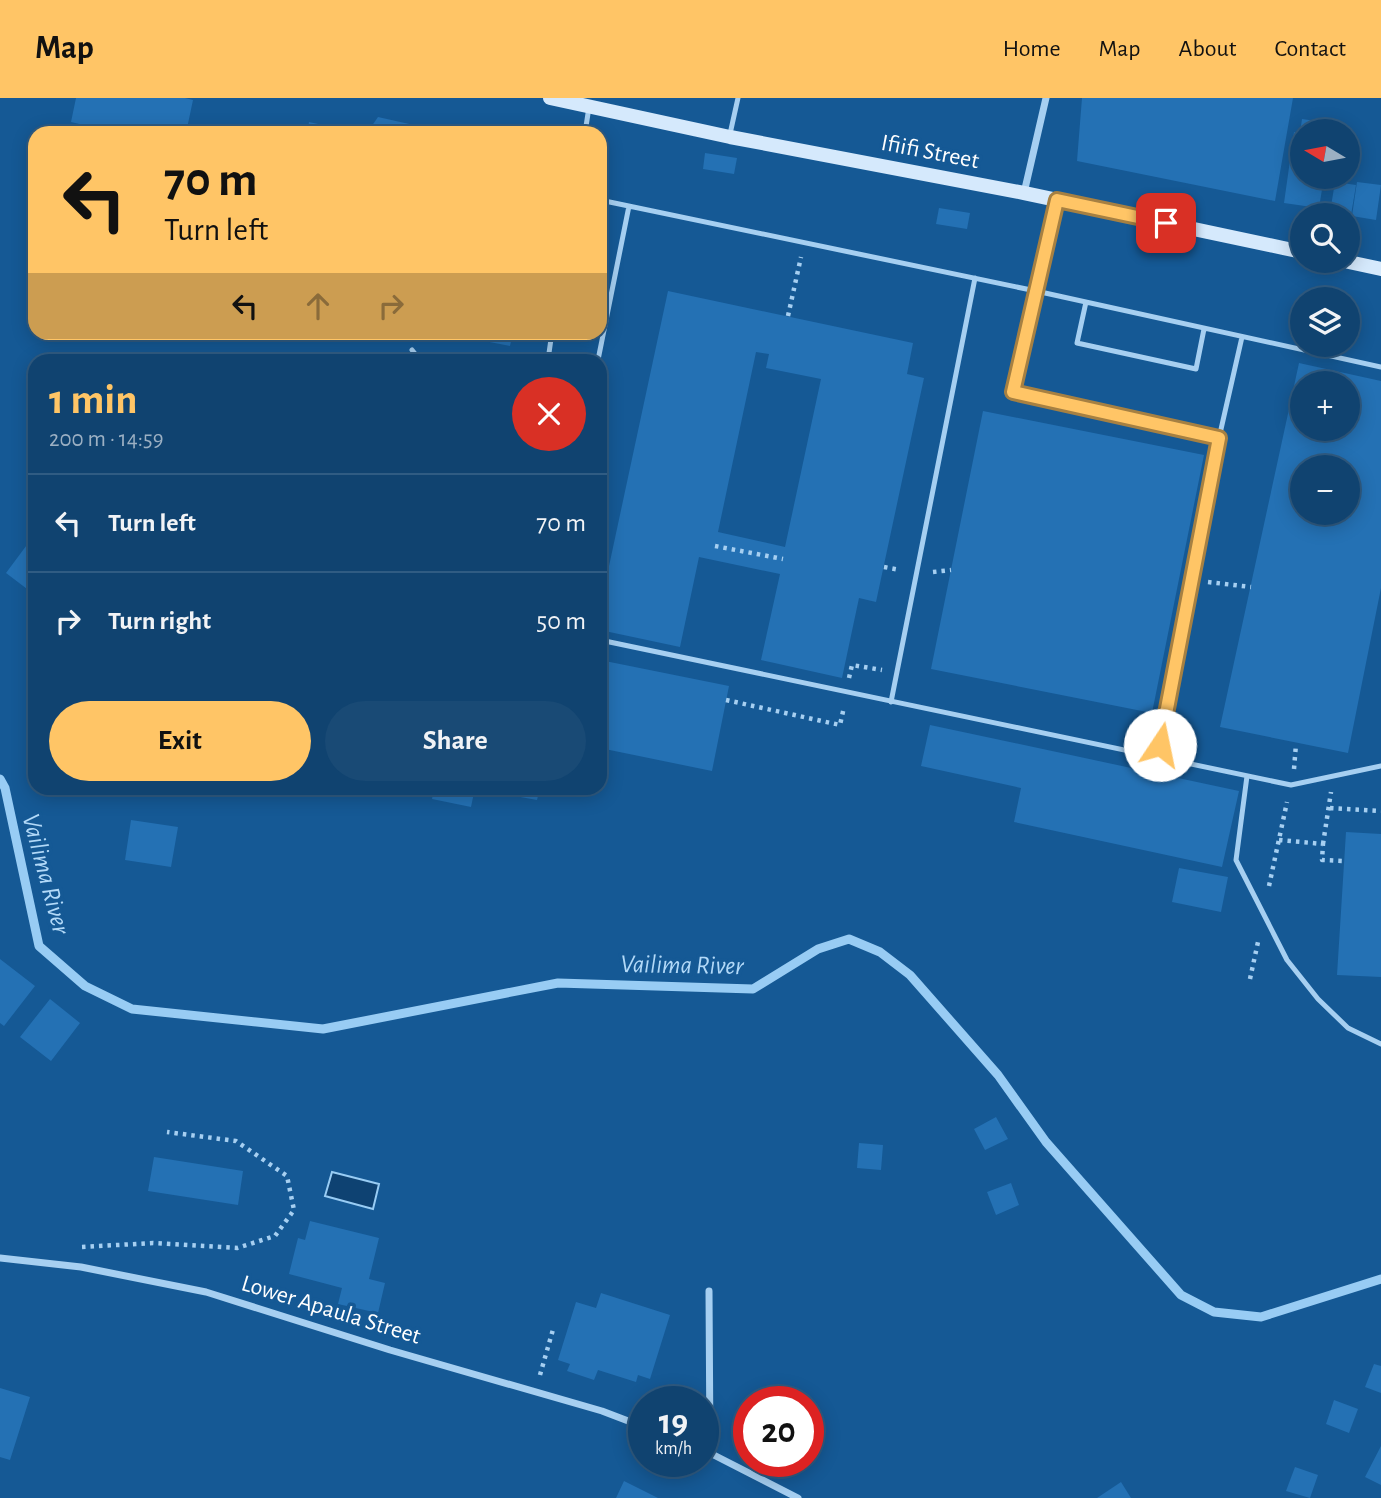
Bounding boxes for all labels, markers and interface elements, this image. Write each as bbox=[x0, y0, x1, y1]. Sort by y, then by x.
text: Map bbox=[35, 32, 94, 65]
text: Home bbox=[1003, 37, 1061, 61]
text: Map bbox=[1099, 37, 1141, 61]
text: About bbox=[1179, 37, 1236, 61]
text: Contact bbox=[1274, 37, 1346, 61]
north arrow bbox=[1290, 119, 1360, 189]
map controls bbox=[1290, 119, 1360, 525]
street label: Ifiifi Street bbox=[879, 131, 981, 173]
icon: left bbox=[49, 154, 140, 245]
text: 70 m bbox=[164, 156, 258, 205]
pin bbox=[1136, 193, 1196, 253]
button: search bbox=[1290, 203, 1360, 273]
icon: arrive bbox=[1147, 204, 1185, 242]
text: Turn left bbox=[164, 214, 268, 246]
icon: left bbox=[226, 287, 264, 325]
icon: ahead bbox=[299, 287, 337, 325]
icon: right bbox=[372, 287, 410, 325]
button: layers bbox=[1290, 287, 1360, 357]
button: + bbox=[1290, 371, 1360, 441]
button: close bbox=[512, 377, 586, 451]
text: 1 min bbox=[49, 379, 138, 421]
text: 200 m · 14:59 bbox=[49, 428, 163, 451]
button: − bbox=[1290, 455, 1360, 525]
icon: left bbox=[49, 504, 87, 542]
text: Turn left bbox=[108, 510, 196, 536]
text: 70 m bbox=[536, 510, 586, 536]
icon: right bbox=[49, 602, 87, 640]
text: Turn right bbox=[108, 608, 211, 634]
text: 50 m bbox=[536, 608, 586, 634]
button: Exit bbox=[49, 701, 311, 781]
button: Share bbox=[325, 701, 586, 781]
position arrow bbox=[1123, 708, 1197, 782]
water label: Vailima River bbox=[17, 811, 75, 938]
water label: Vailima River bbox=[620, 951, 745, 979]
street label: Lower Apaula Street bbox=[238, 1271, 424, 1349]
speed limit sign: 20 bbox=[733, 1386, 824, 1477]
text: 19 bbox=[659, 1405, 688, 1440]
text: km/h bbox=[655, 1440, 692, 1458]

